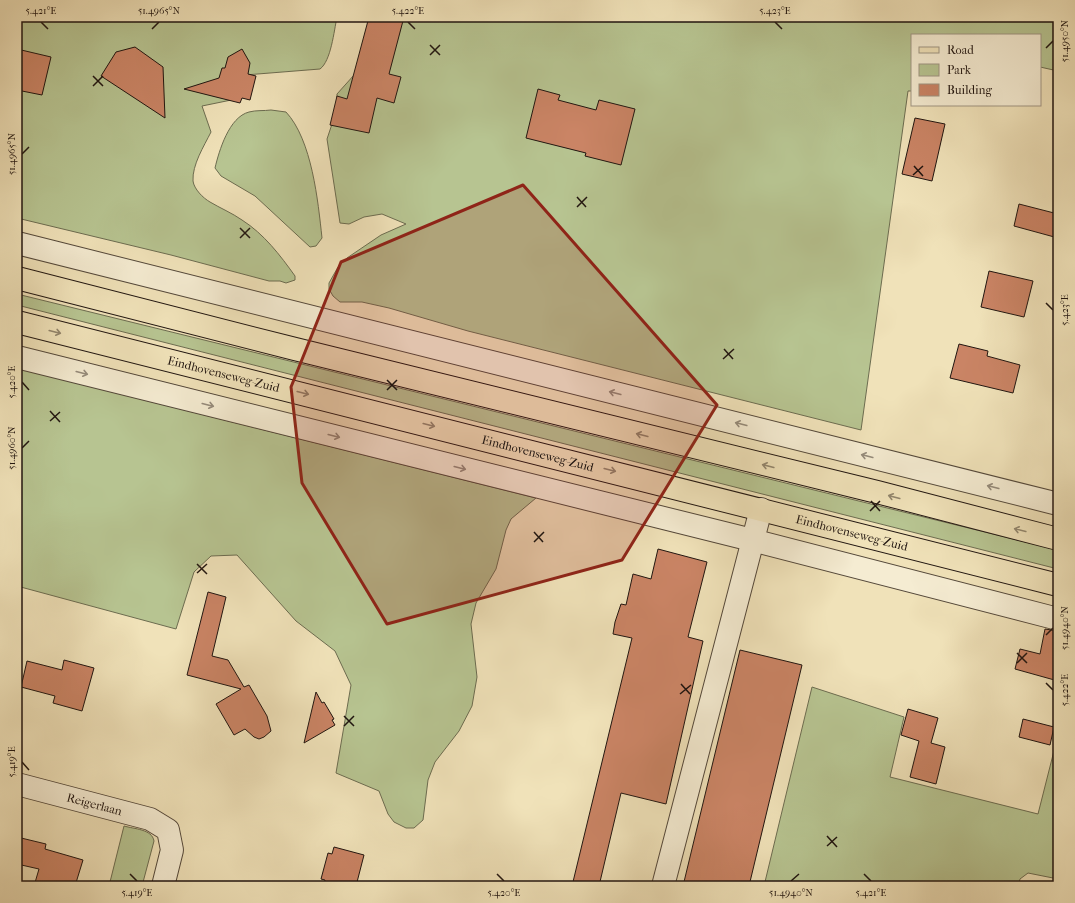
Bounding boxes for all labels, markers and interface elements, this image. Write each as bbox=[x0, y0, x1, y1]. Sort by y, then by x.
text: 5.421°E bbox=[26, 5, 56, 17]
text: 51.4965°N bbox=[138, 5, 181, 17]
text: 5.422°E bbox=[392, 5, 424, 17]
text: 5.423°E bbox=[759, 5, 791, 17]
text: 51.4950°N bbox=[1059, 19, 1071, 62]
legend bbox=[911, 34, 1041, 106]
text: Road bbox=[947, 43, 974, 57]
text: Park bbox=[947, 63, 972, 77]
text: Building bbox=[947, 83, 992, 97]
text: 51.4965°N bbox=[6, 132, 18, 175]
text: 5.423°E bbox=[1059, 294, 1071, 326]
one-way arrow bbox=[48, 328, 61, 336]
street label: Eindhovenseweg-Zuid bbox=[166, 353, 281, 395]
text: 5.420°E bbox=[6, 366, 18, 398]
one-way arrow bbox=[75, 370, 88, 377]
one-way arrow bbox=[608, 388, 621, 396]
one-way arrow bbox=[297, 390, 310, 397]
one-way arrow bbox=[201, 401, 214, 409]
one-way arrow bbox=[735, 420, 748, 428]
one-way arrow bbox=[423, 422, 436, 429]
text: 51.4960°N bbox=[6, 426, 18, 470]
one-way arrow bbox=[636, 430, 649, 438]
one-way arrow bbox=[327, 433, 340, 440]
street label: Eindhovenseweg-Zuid bbox=[480, 433, 596, 475]
one-way arrow bbox=[861, 452, 874, 459]
one-way arrow bbox=[762, 461, 775, 469]
one-way arrow bbox=[454, 464, 467, 472]
one-way arrow bbox=[603, 467, 616, 475]
one-way arrow bbox=[987, 483, 1000, 491]
one-way arrow bbox=[888, 493, 901, 500]
street label: Eindhovenseweg-Zuid bbox=[794, 512, 910, 554]
one-way arrow bbox=[1014, 525, 1027, 533]
text: 51.4940°N bbox=[1059, 606, 1071, 650]
text: 5.422°E bbox=[1059, 674, 1071, 706]
text: 5.419°E bbox=[6, 747, 18, 777]
street label: Reigerlaan bbox=[65, 790, 124, 818]
text: 5.419°E bbox=[122, 887, 152, 899]
text: 5.420°E bbox=[488, 887, 520, 899]
text: 51.4940°N bbox=[769, 887, 813, 899]
text: 5.421°E bbox=[856, 887, 886, 899]

